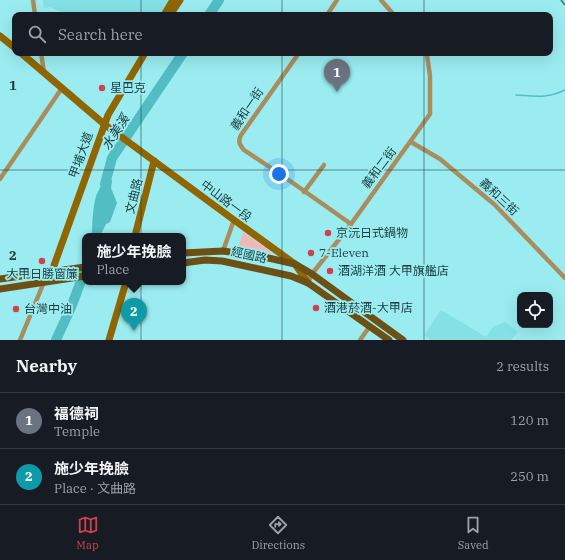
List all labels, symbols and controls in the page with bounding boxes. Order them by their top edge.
search box [12,12,553,56]
icon: search [26,23,48,45]
text: Search here [58,25,143,44]
pin: 1 [324,59,350,92]
text: 1 [9,77,17,94]
place label: 星巴克 [110,80,146,95]
marker: 星巴克 [97,83,107,93]
street label: 義和一街 [227,85,266,133]
water label: 水美溪 [98,110,134,153]
street label: 甲埔大道 [65,130,96,180]
street label: 義和二街 [358,144,399,191]
your location [269,164,289,184]
street label: 義和三街 [477,175,522,218]
street label: 文曲路 [122,177,145,215]
street label: 中山路一段 [198,177,255,225]
place label: 京沅日式鍋物 [336,225,408,240]
marker: 京沅日式鍋物 [323,228,333,238]
popup [82,233,186,285]
text: 施少年挽臉 [96,242,172,261]
street label: 經國路 [230,243,268,266]
place label: 7-Eleven [319,245,369,260]
text: 2 [9,247,17,264]
marker: 7-Eleven [306,248,316,258]
marker: 大甲日勝窗簾 [37,256,47,266]
text: Place [96,261,129,278]
place label: 酒湖洋酒 大甲旗艦店 [338,263,449,278]
place label: 大甲日勝窗簾 [6,266,78,281]
marker: 酒湖洋酒 大甲旗艦店 [325,266,335,276]
map controls [517,292,553,328]
button: locate [517,292,553,328]
pin: 2 [121,298,147,331]
place label: 酒港菸酒-大甲店 [324,300,413,315]
place label: 台灣中油 [24,301,72,316]
marker: 酒港菸酒-大甲店 [311,303,321,313]
marker: 台灣中油 [11,304,21,314]
text: Nearby [16,355,77,377]
text: 2 results [496,358,549,375]
text: 福德祠 [54,404,99,423]
text: 1 [25,412,33,429]
text: 120 m [510,412,549,429]
text: Temple [54,423,100,440]
text: 施少年挽臉 [54,459,129,478]
text: 2 [25,468,33,485]
text: 250 m [510,468,549,485]
text: Place · 文曲路 [54,480,136,497]
tab: Map [76,514,99,552]
tab: Directions [251,514,305,552]
tab: Saved [458,514,489,552]

